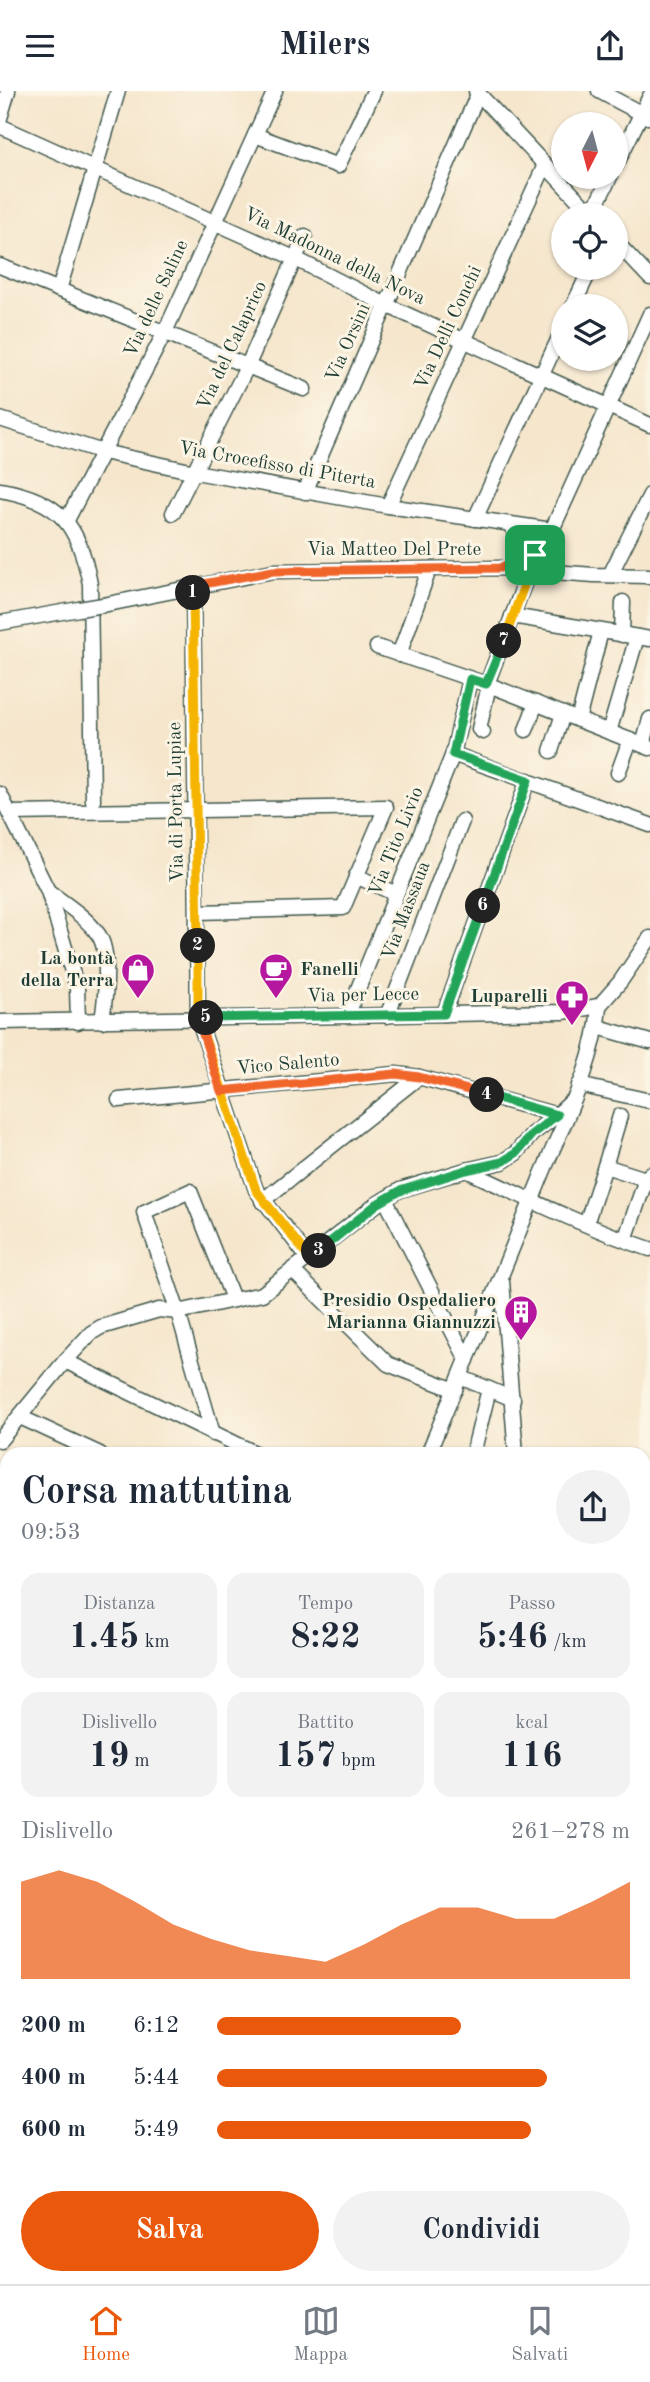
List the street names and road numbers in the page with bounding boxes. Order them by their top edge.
street label: Via Madonna della Nova [240,205,428,309]
street label: Via delle Saline [122,237,192,361]
street label: Via Delli Conchi [412,263,486,393]
street label: Via del Calaprico [195,279,271,413]
street label: Via Orsini [323,301,375,385]
street label: Via Crocefisso di Piterta [177,439,378,493]
street label: Via Matteo Del Prete [307,541,481,560]
street label: Via di Porta Lupiae [166,722,188,882]
street label: Via Tito Livio [366,785,428,899]
street label: Via Massaua [379,858,435,963]
street label: Via per Lecce [307,986,419,1006]
street label: Vico Salento [236,1051,340,1079]

